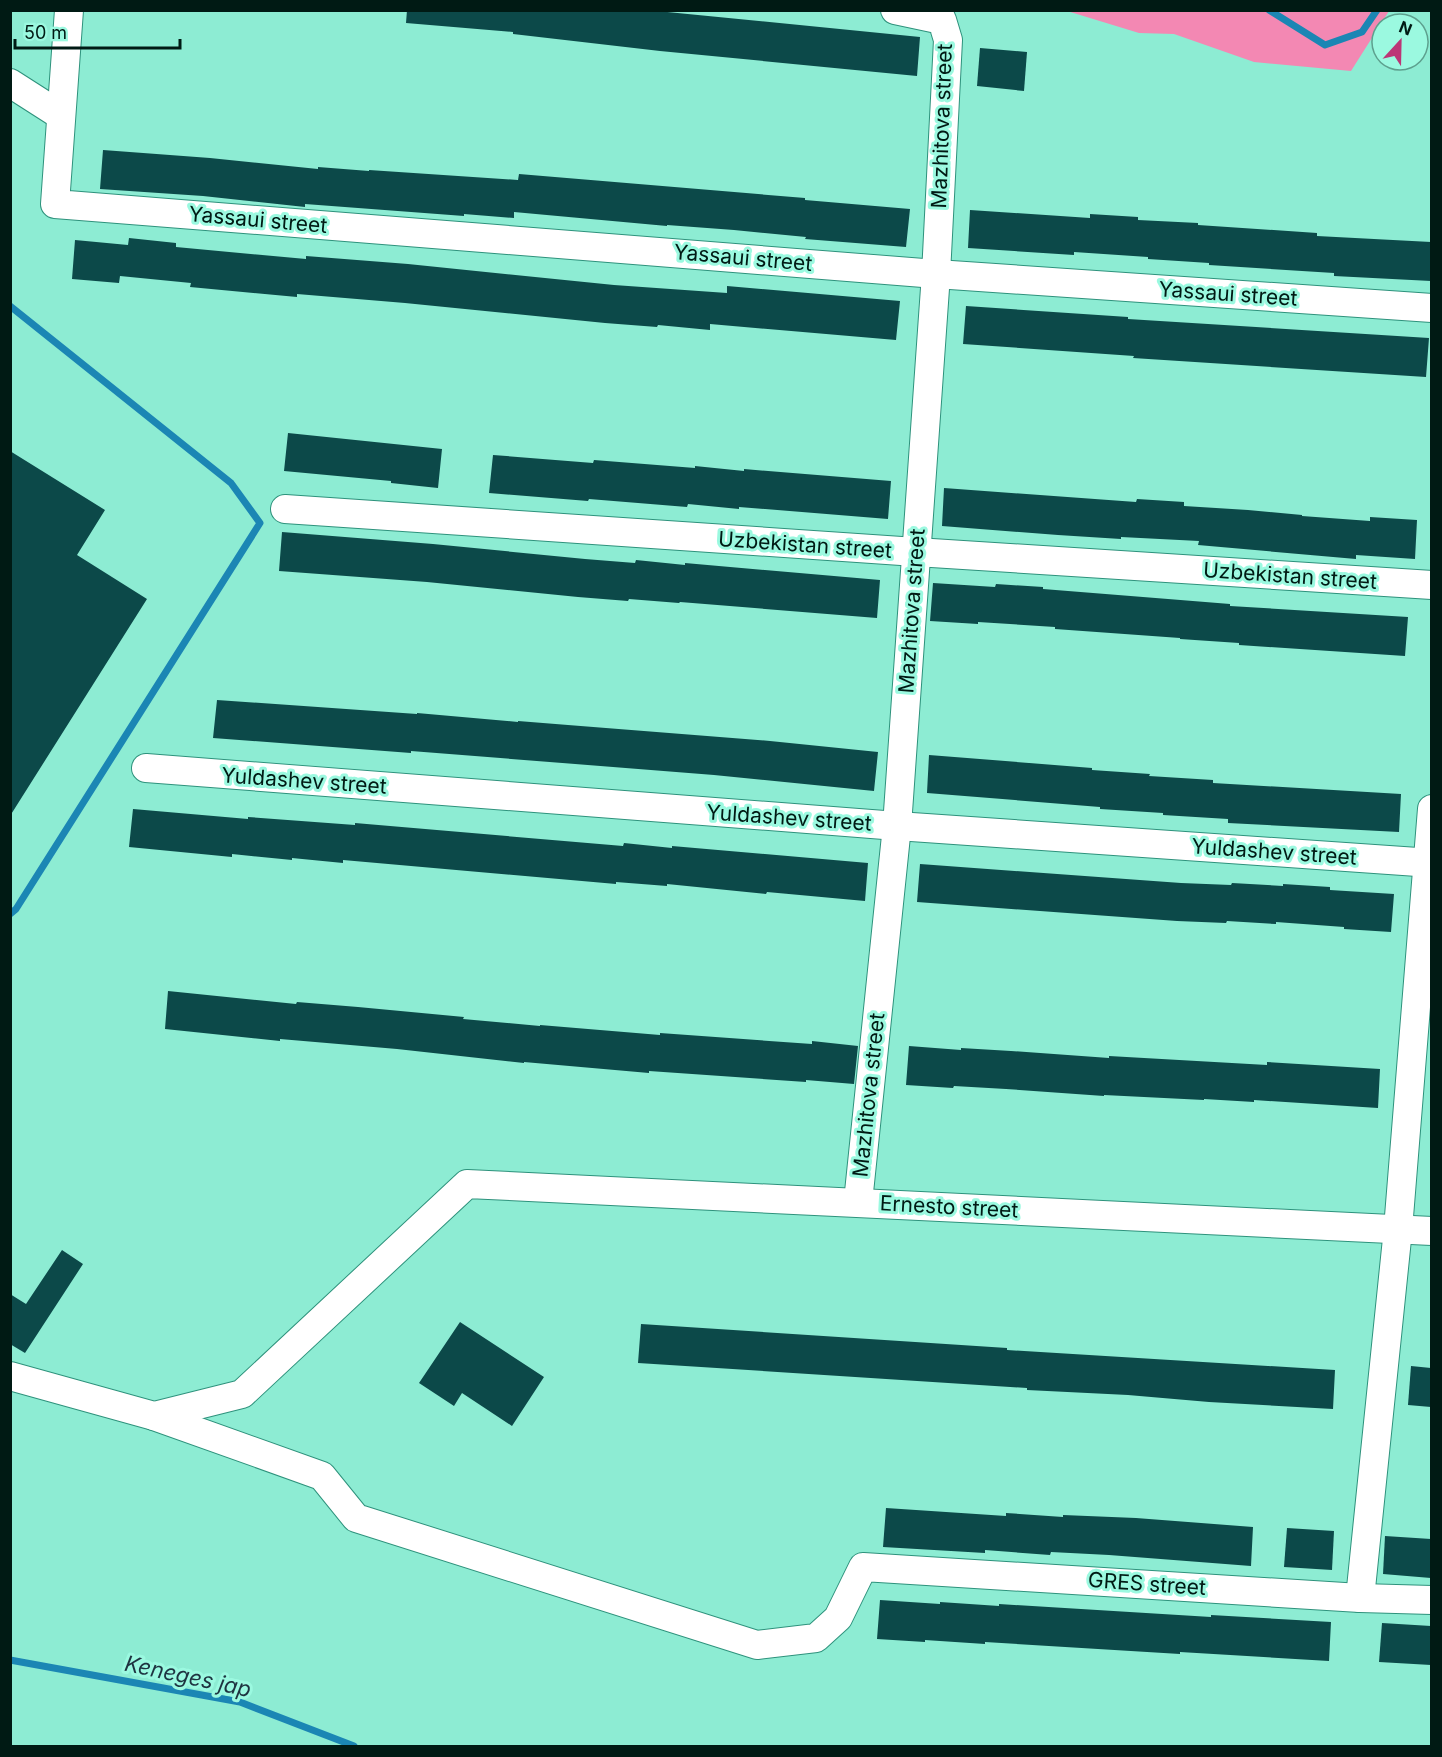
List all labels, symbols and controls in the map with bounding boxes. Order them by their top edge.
scale bar [15,12,180,50]
north arrow [1370,12,1430,72]
text: N [1396,17,1415,40]
text: 50 m [24,22,67,43]
street label: Mazhitova street [926,43,957,209]
street label: Yassaui street [188,201,328,238]
street label: Yassaui street [673,239,813,276]
street label: Yassaui street [1158,276,1298,311]
street label: Uzbekistan street [717,526,893,563]
street label: Mazhitova street [893,528,930,694]
street label: Uzbekistan street [1202,557,1378,594]
street label: Yuldashev street [221,762,388,799]
street label: Yuldashev street [706,799,873,836]
street label: Yuldashev street [1191,833,1358,870]
street label: Mazhitova street [847,1011,890,1178]
street label: Ernesto street [879,1190,1019,1223]
street label: GRES street [1087,1567,1207,1600]
water label: Keneges jap [122,1650,254,1702]

